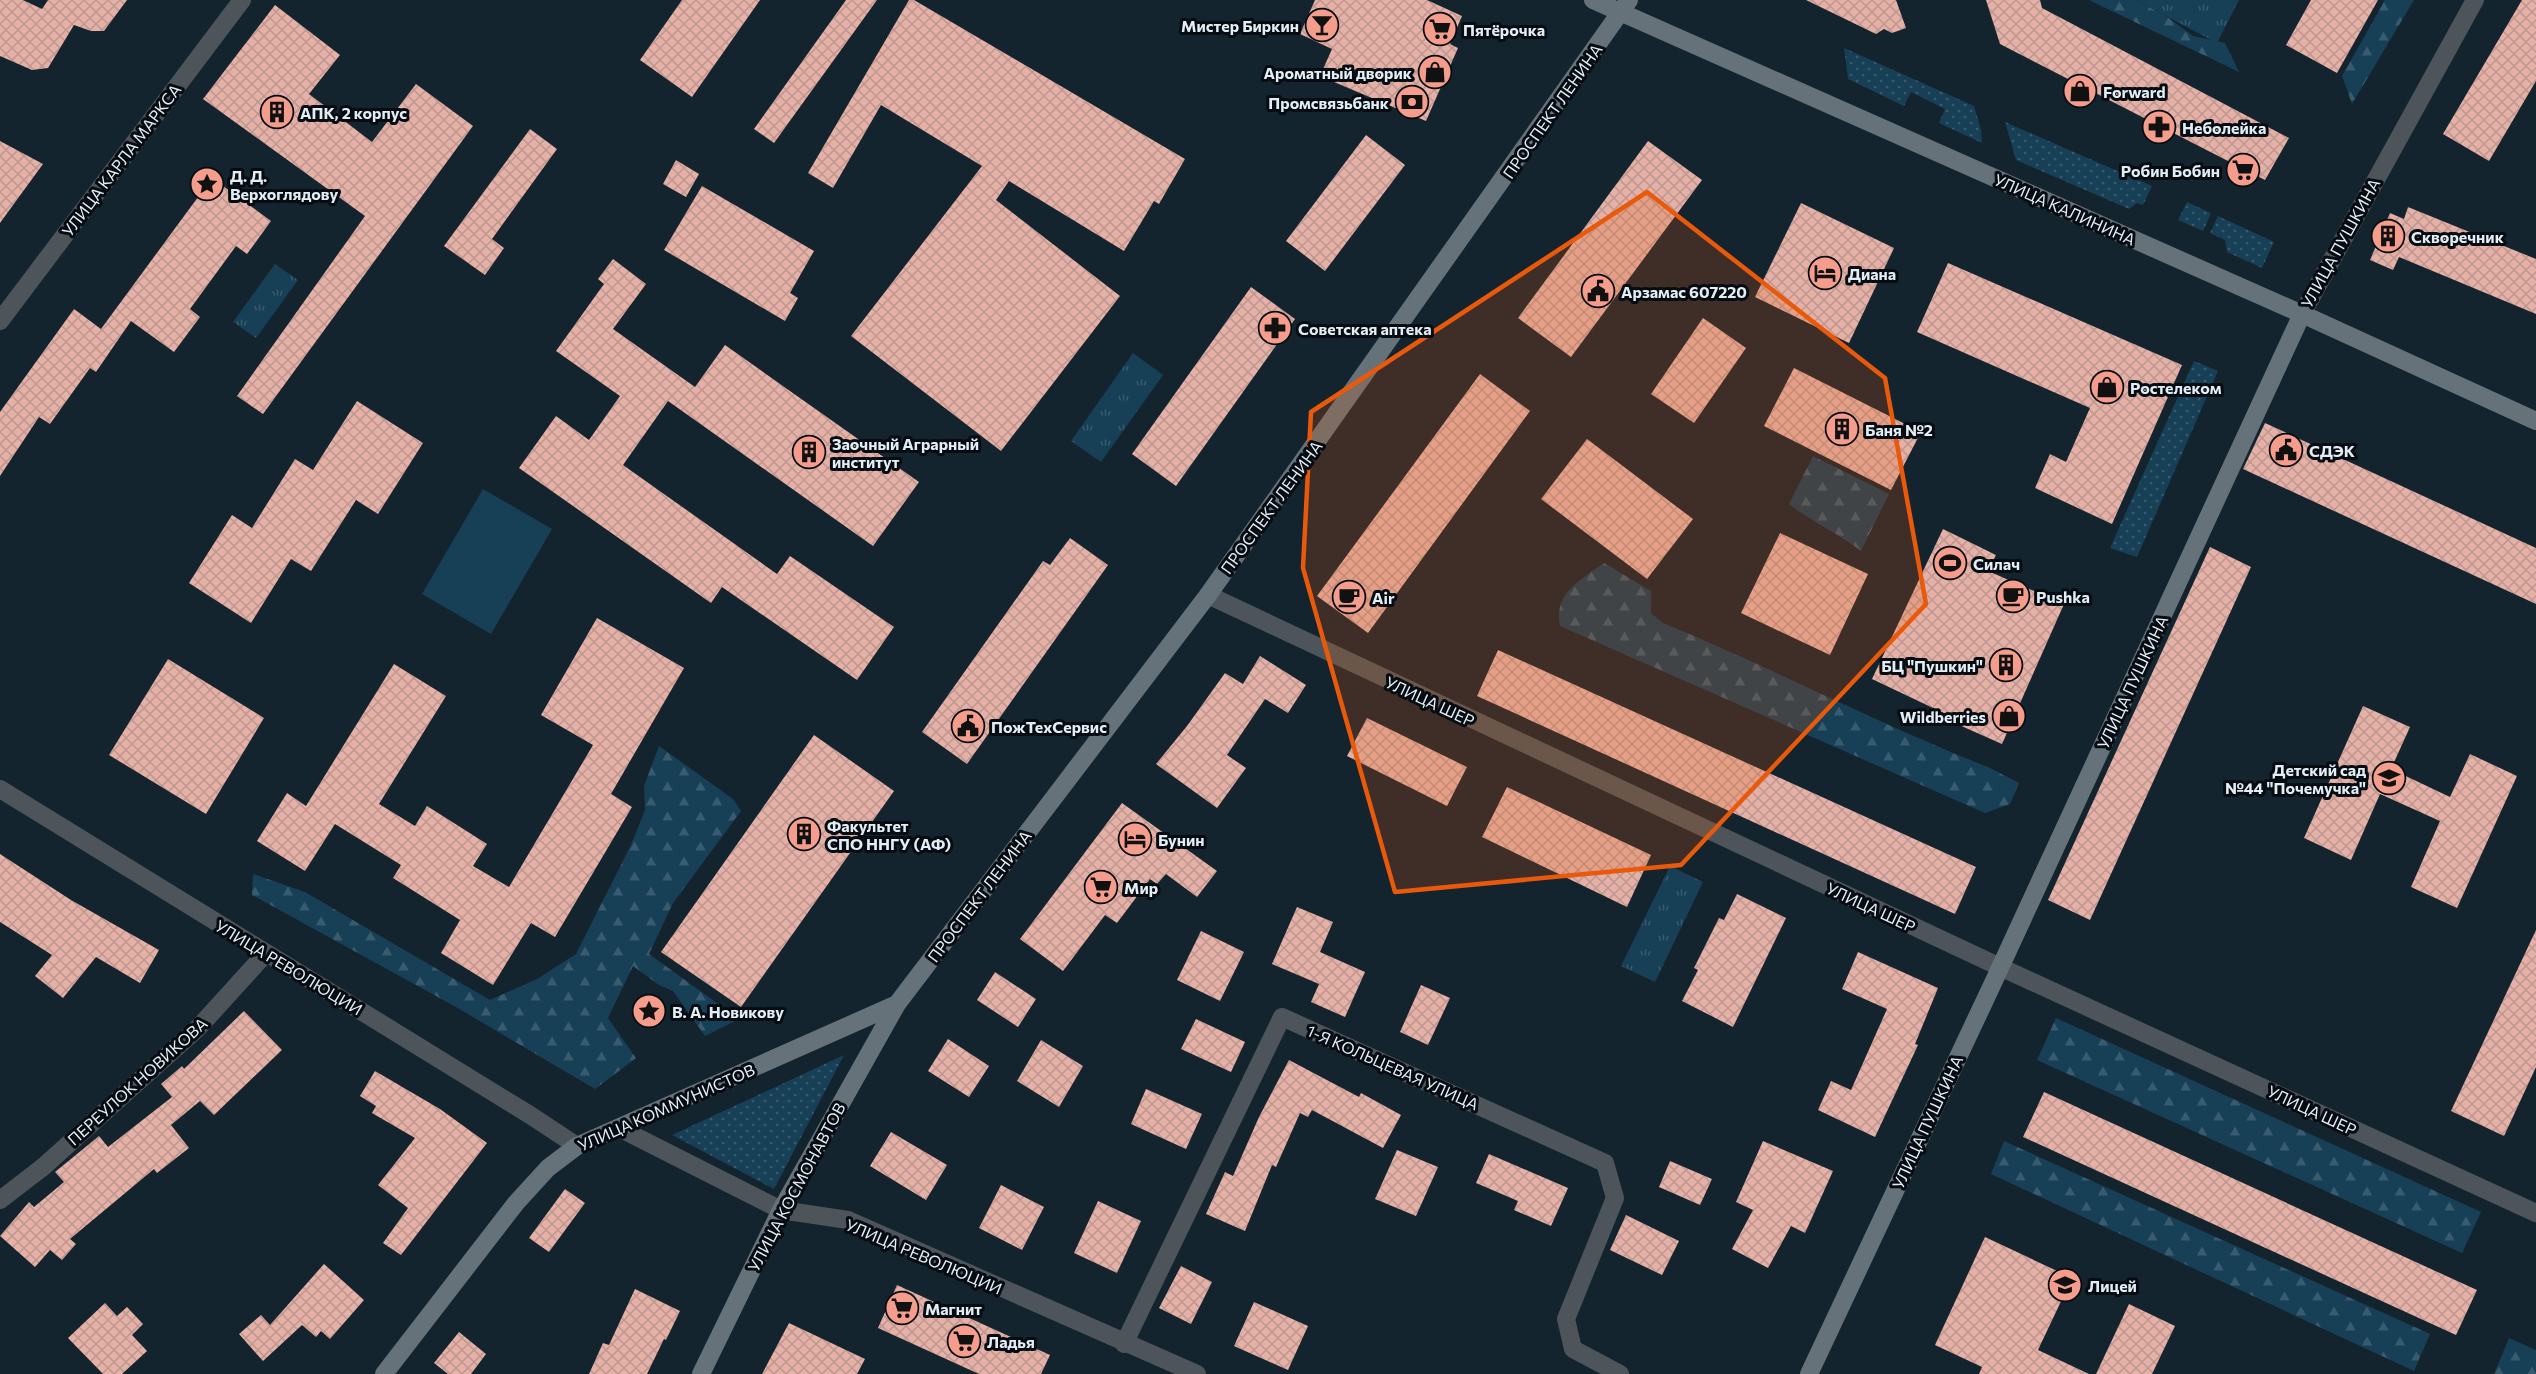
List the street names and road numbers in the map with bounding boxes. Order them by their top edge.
street label: ПРОСПЕКТ ЛЕНИНА [1498,40,1606,182]
street label: УЛИЦА КАРЛА МАРКСА [58,80,184,240]
street label: УЛИЦА КАЛИНИНА [1991,169,2139,249]
street label: УЛИЦА ПУШКИНА [2297,175,2383,311]
street label: ПРОСПЕКТ ЛЕНИНА [1216,437,1326,577]
street label: УЛИЦА ПУШКИНА [2093,612,2171,752]
street label: УЛИЦА ШЕР [1382,672,1478,730]
street label: ПРОСПЕКТ ЛЕНИНА [923,826,1035,966]
street label: УЛИЦА ШЕР [1823,878,1919,936]
street label: УЛИЦА РЕВОЛЮЦИИ [212,916,366,1018]
street label: ПЕРЕУЛОК НОВИКОВА [63,1013,211,1149]
street label: 1-Я КОЛЬЦЕВАЯ УЛИЦА [1304,1021,1482,1113]
street label: УЛИЦА ПУШКИНА [1888,1052,1966,1192]
street label: УЛИЦА КОММУНИСТОВ [575,1059,757,1155]
street label: УЛИЦА ШЕР [2264,1081,2360,1139]
street label: УЛИЦА КОСМОНАВТОВ [743,1099,849,1275]
street label: УЛИЦА РЕВОЛЮЦИИ [843,1214,1005,1298]

